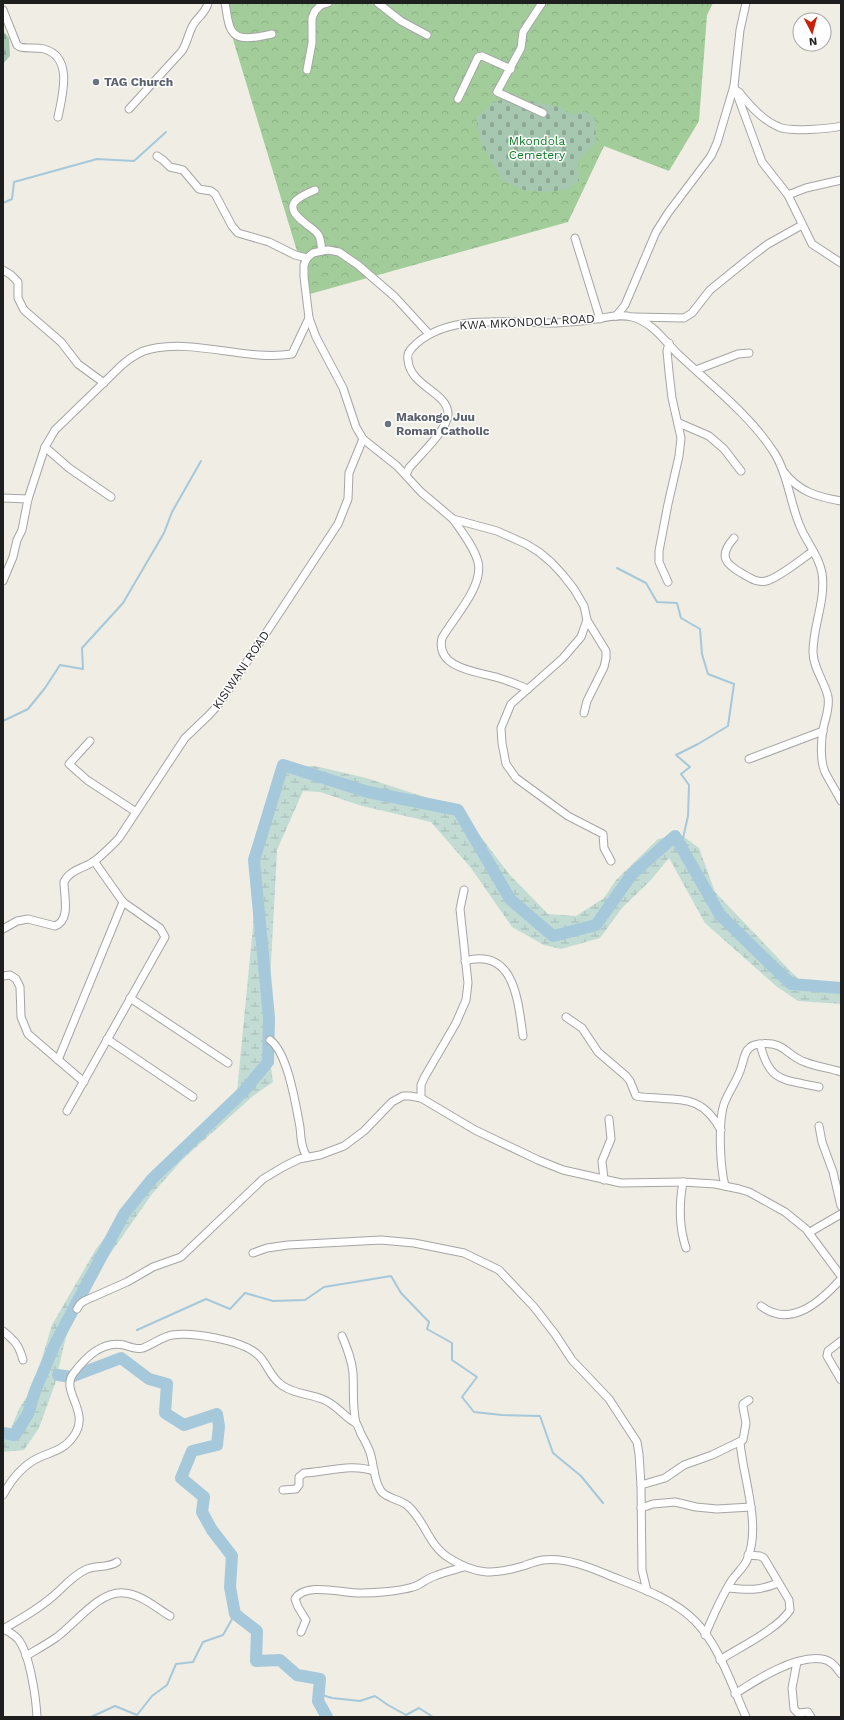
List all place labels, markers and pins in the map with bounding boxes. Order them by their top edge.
place label: TAG Church [104,75,173,89]
marker: TAG Church [91,77,101,87]
place label: Makongo Juu Roman Catholic [396,410,490,438]
marker: Makongo Juu Roman Catholic [383,419,393,429]

